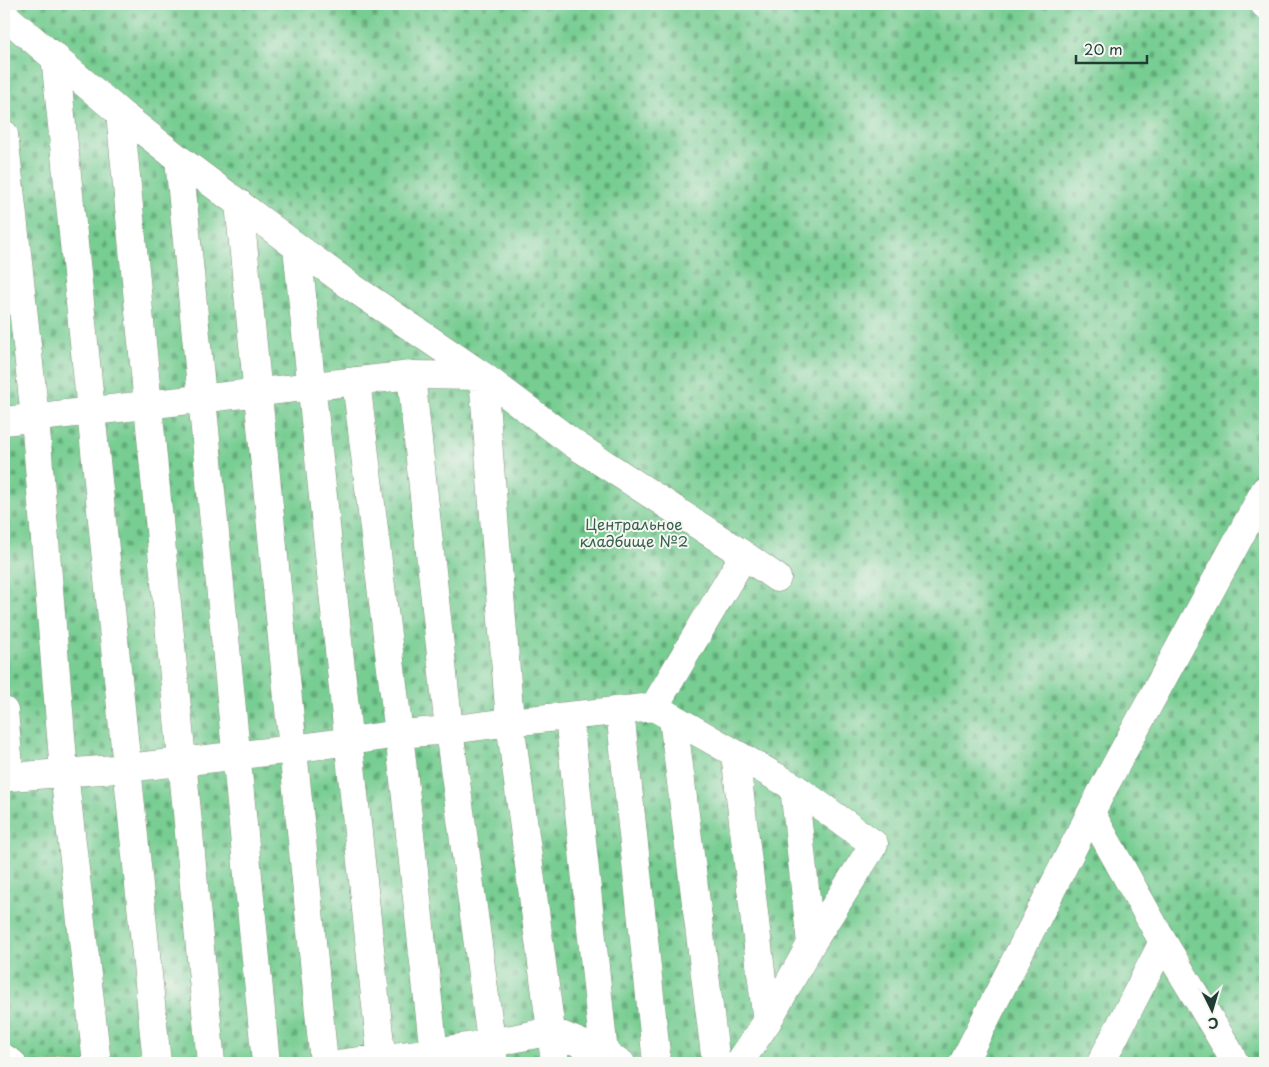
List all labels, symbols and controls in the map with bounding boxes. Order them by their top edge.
scale bar [1076,32,1148,64]
text: 20 m [1084,37,1123,60]
park label: Центральное кладбище №2 [580,512,688,552]
north arrow [1186,984,1236,1034]
text: С [1207,1013,1219,1034]

